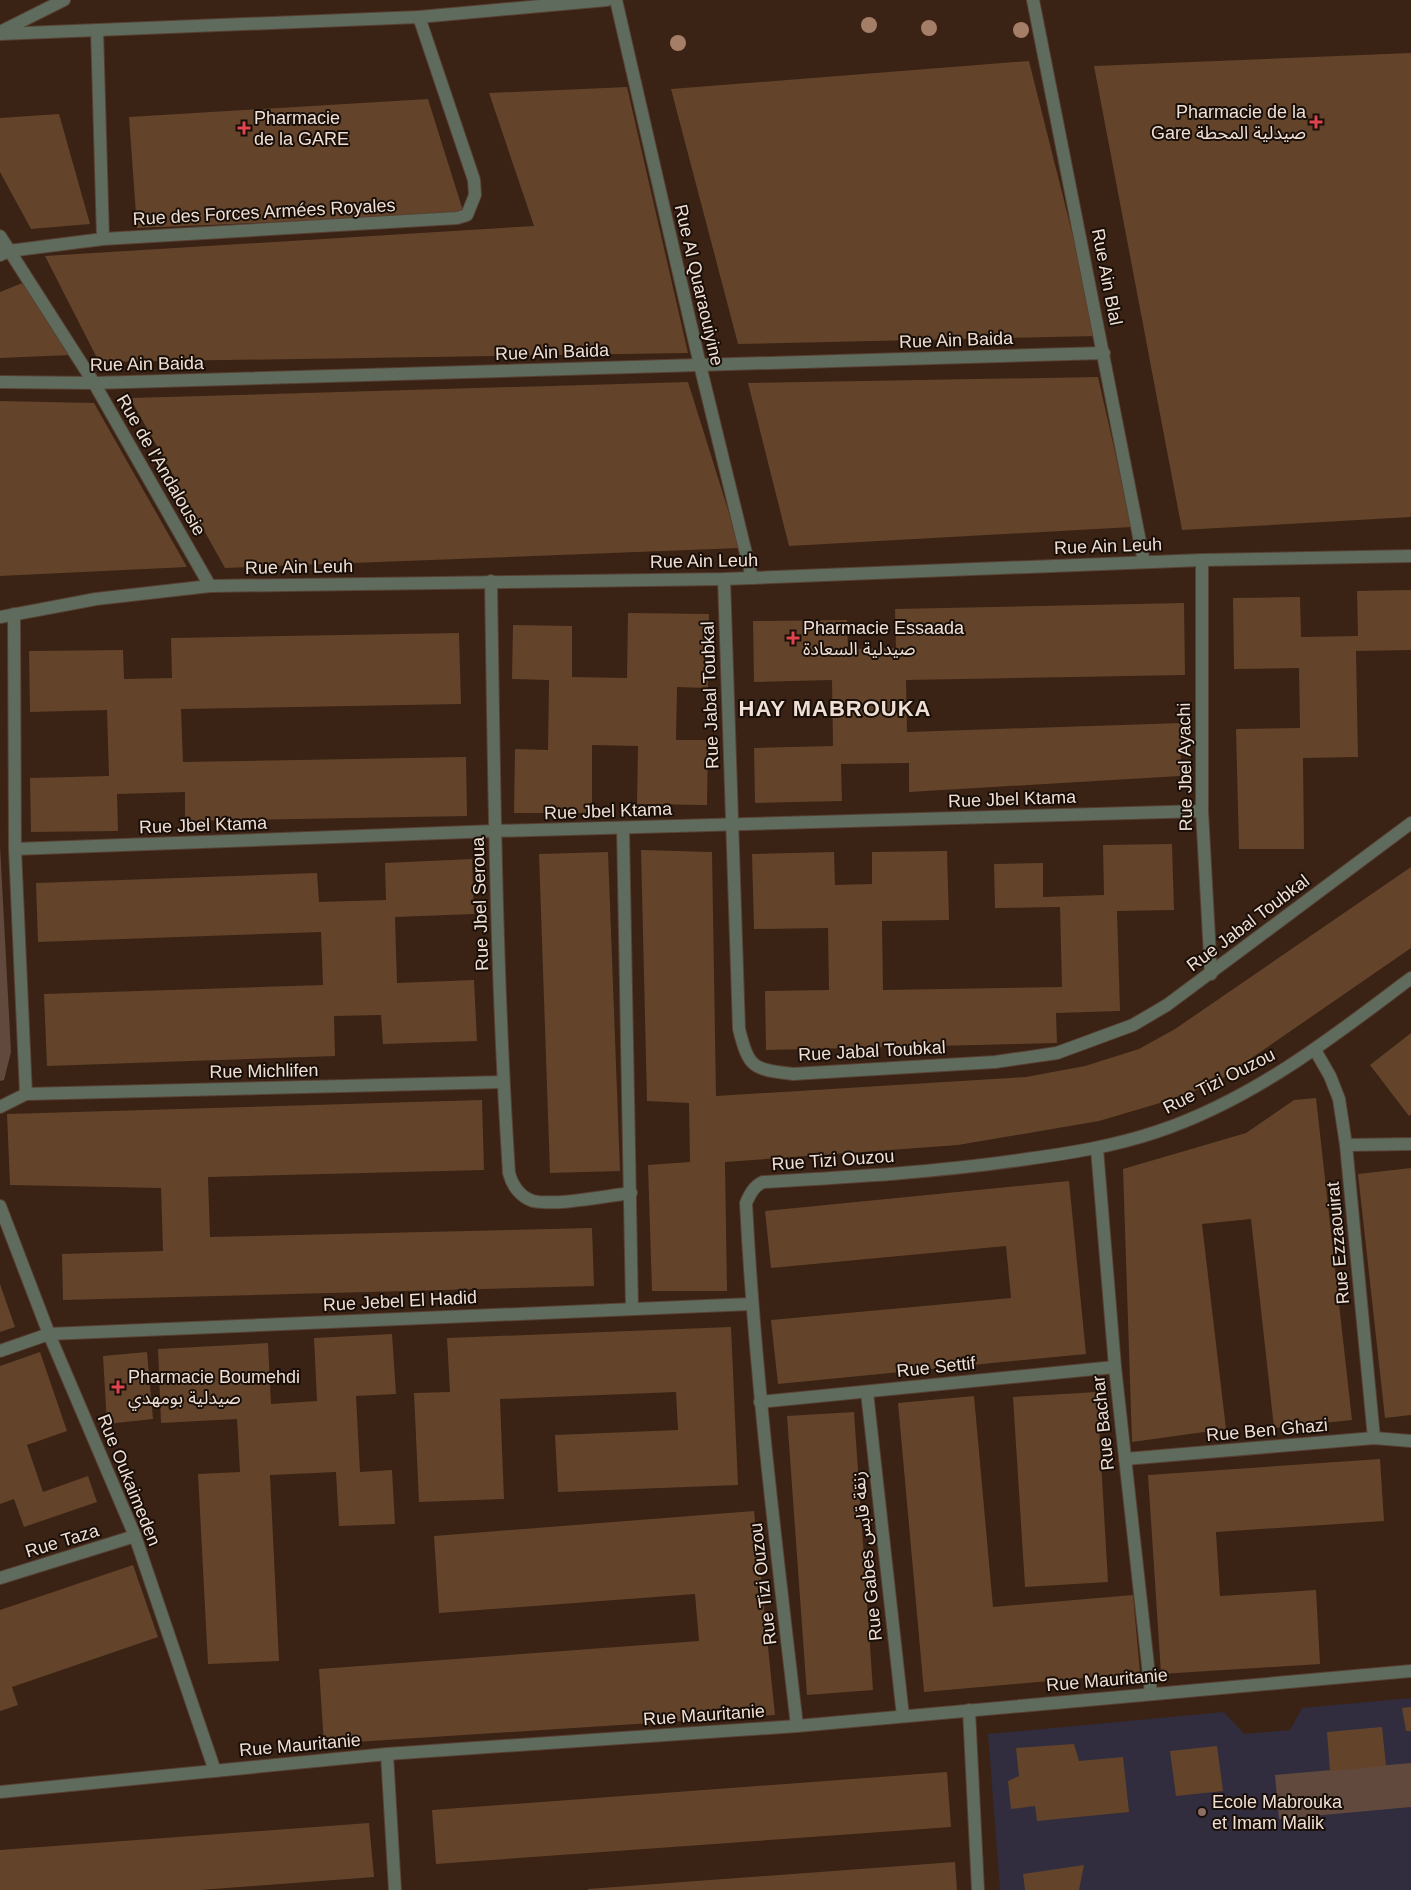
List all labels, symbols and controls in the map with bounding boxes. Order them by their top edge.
place label: Pharmacie de la Gare صيدلية المحطة [1151,102,1307,143]
place label: Pharmacie de la GARE [254,108,349,149]
marker: Pharmacie de la Gare صيدلية المحطة [1310,116,1322,128]
marker: Pharmacie de la GARE [238,122,250,134]
street label: Rue des Forces Armées Royales [132,195,396,229]
street label: Rue Al Quaraouiyine [671,202,727,368]
street label: Rue Ain Blal [1088,227,1126,327]
street label: Rue Ain Baida [899,328,1014,352]
street label: Rue Ain Baida [495,340,610,364]
street label: Rue Ain Baida [90,353,205,375]
street label: Rue de l'Andalousie [112,391,210,539]
street label: Rue Ain Leuh [1054,534,1162,558]
street label: Rue Ain Leuh [650,550,758,572]
street label: Rue Ain Leuh [245,556,353,578]
place label: Pharmacie Essaada صيدلية السعادة [803,618,965,659]
street label: Rue Jabal Toubkal [697,621,723,769]
marker: Pharmacie Essaada صيدلية السعادة [787,632,799,644]
district label: HAY MABROUKA [739,696,931,721]
street label: Rue Jbel Ayachi [1174,702,1196,832]
street label: Rue Jbel Ktama [948,787,1077,811]
street label: Rue Jbel Ktama [544,799,673,823]
street label: Rue Jbel Ktama [139,813,268,837]
street label: Rue Jbel Seroua [468,836,492,971]
street label: Rue Jabal Toubkal [1183,871,1313,975]
street label: Rue Jabal Toubkal [798,1037,946,1065]
street label: Rue Tizi Ouzou [1160,1044,1278,1118]
street label: Rue Michlifen [209,1060,319,1082]
street label: Rue Tizi Ouzou [771,1146,895,1174]
street label: Rue Ezzaouirat [1323,1181,1353,1305]
street label: Rue Jebel El Hadid [323,1287,477,1315]
street label: Rue Settif [896,1353,977,1381]
place label: Pharmacie Boumehdi صيدلية بومهدي [128,1367,300,1411]
street label: Rue Bachar [1088,1375,1118,1471]
marker: Pharmacie Boumehdi صيدلية بومهدي [112,1381,124,1393]
street label: Rue Oukaimeden [93,1411,165,1549]
street label: Rue Ben Ghazi [1205,1415,1329,1445]
street label: Rue Gabes زنقة قابس [848,1470,887,1642]
street label: Rue Taza [23,1520,102,1562]
street label: Rue Tizi Ouzou [746,1522,780,1646]
street label: Rue Mauritanie [1045,1665,1169,1695]
street label: Rue Mauritanie [642,1701,766,1729]
street label: Rue Mauritanie [238,1730,362,1760]
place label: Ecole Mabrouka et Imam Malik [1212,1792,1343,1833]
marker: Ecole Mabrouka et Imam Malik [1196,1806,1208,1818]

